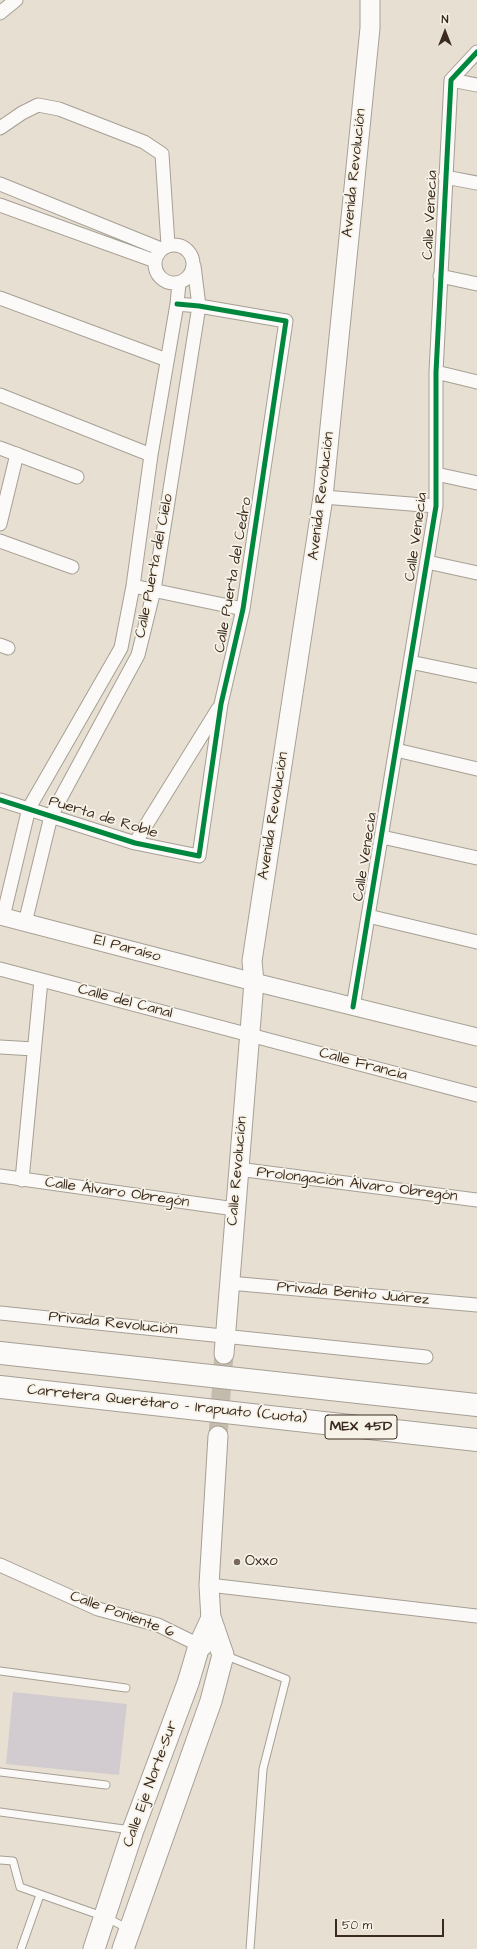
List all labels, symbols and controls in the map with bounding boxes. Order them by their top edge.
north arrow [425,12,465,52]
text: N [442,12,448,27]
street label: Avenida Revolución [339,108,371,238]
street label: Calle Venecia [420,170,442,260]
street label: Avenida Revolución [305,431,339,561]
street label: Calle Venecia [402,491,432,583]
street label: Calle Puerta del Cielo [132,492,178,640]
street label: Calle Puerta del Cedro [211,496,257,654]
street label: Avenida Revolución [255,751,293,881]
street label: Puerta de Roble [46,793,160,843]
street label: Calle Venecia [350,811,382,903]
street label: El Paraíso [92,931,162,967]
street label: Calle del Canal [76,981,174,1023]
street label: Calle Francia [317,1045,409,1085]
street label: Calle Revolución [224,1116,252,1226]
street label: Prolongación Álvaro Obregón [256,1164,458,1206]
street label: Calle Álvaro Obregón [44,1174,190,1212]
street label: Privada Benito Juárez [276,1278,430,1310]
street label: Privada Revolución [48,1308,178,1340]
street label: Carretera Querétaro - Irapuato (Cuota) [26,1381,308,1429]
road number: MEX 45D [325,1415,397,1439]
place label: Oxxo [245,1553,278,1571]
marker: Oxxo [232,1557,242,1567]
street label: Calle Poniente 6 [67,1588,177,1642]
street label: Calle Eje Norte-Sur [120,1718,182,1850]
scale bar [337,1911,446,1937]
text: 50 m [342,1917,372,1934]

